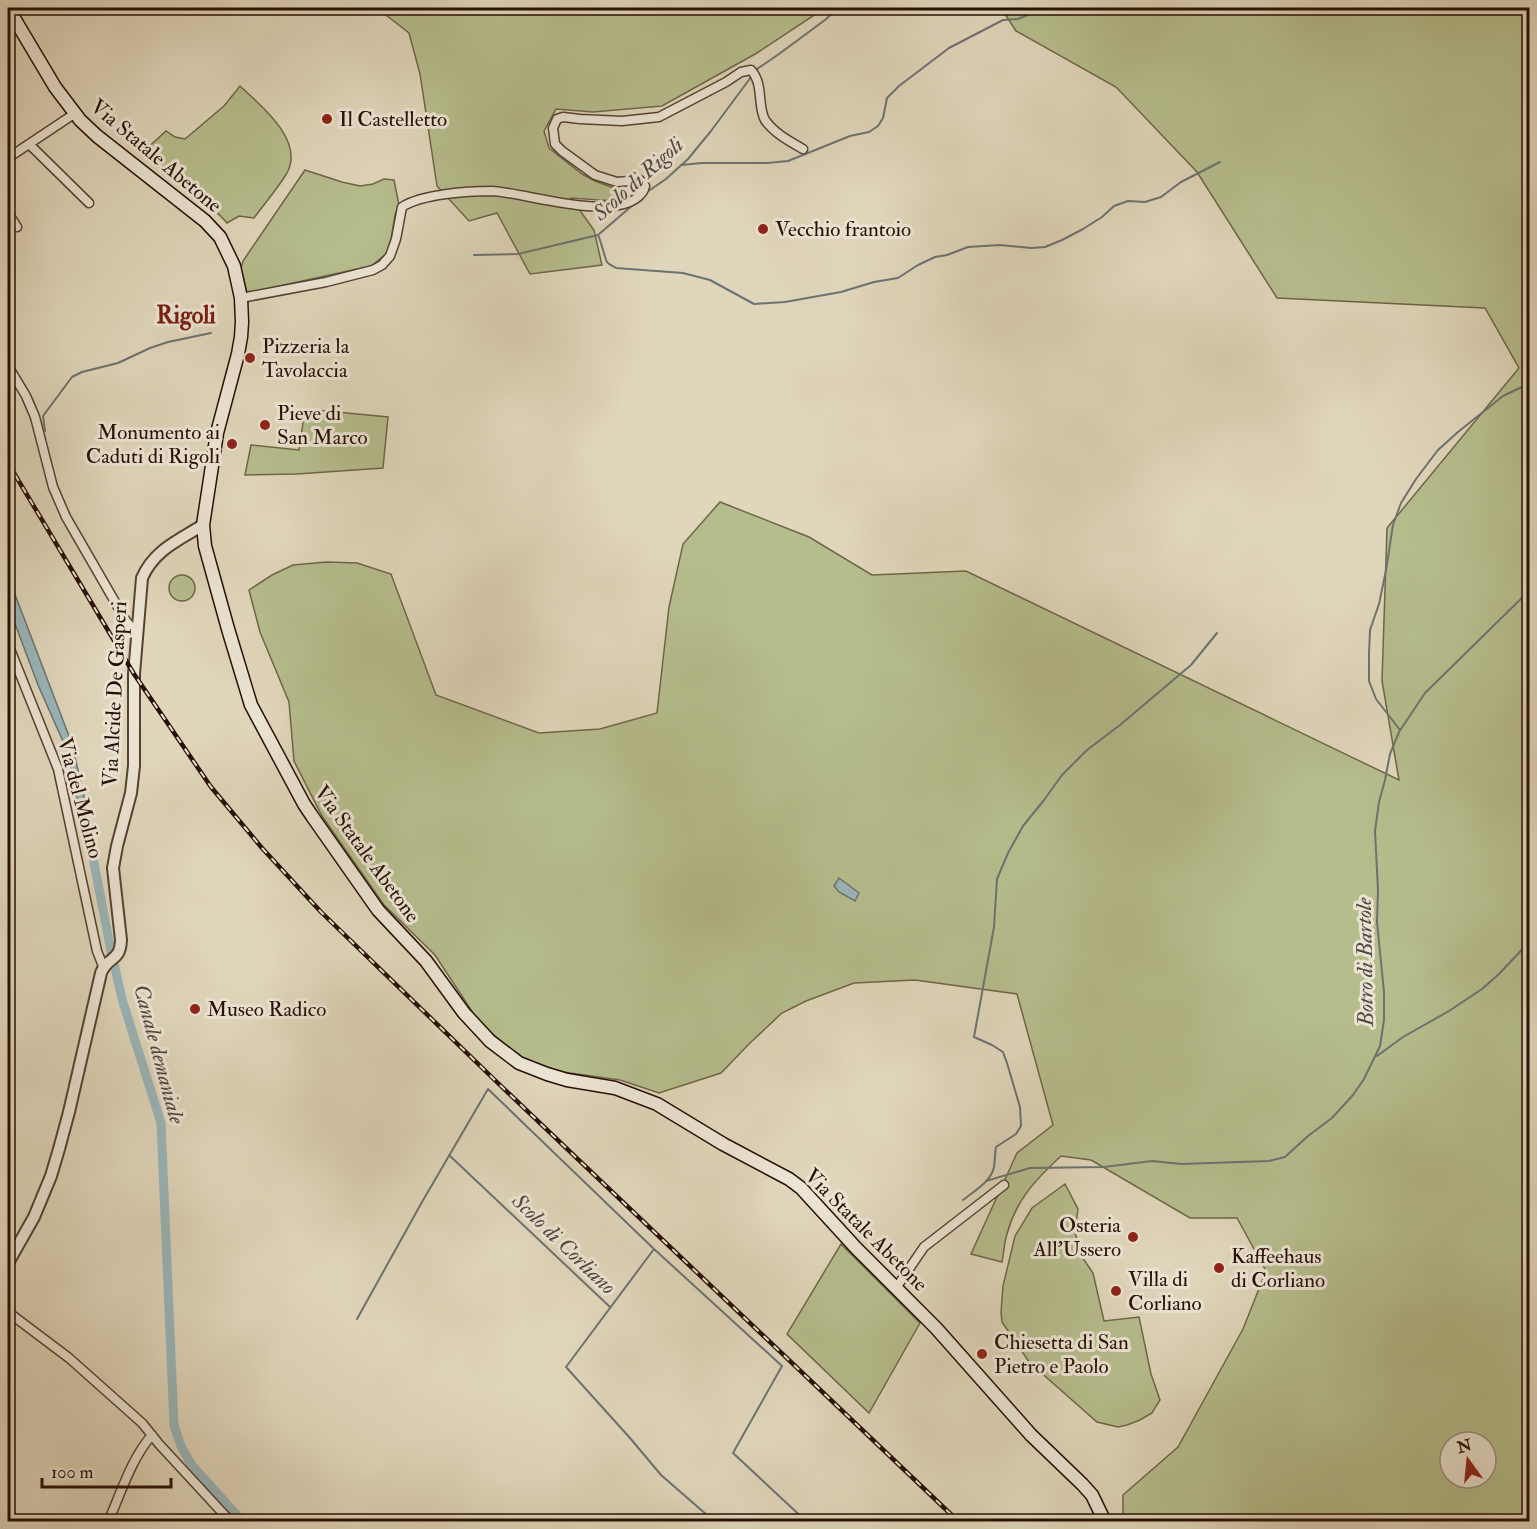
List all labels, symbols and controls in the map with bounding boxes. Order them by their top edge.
street label: Via Statale Abetone [85,93,227,219]
place label: Il Castelletto [339,106,447,133]
marker: Il Castelletto [320,112,334,126]
water label: Scolo di Rigoli [586,131,689,228]
place label: Vecchio frantoio [775,216,911,243]
marker: Vecchio frantoio [756,222,770,236]
district label: Rigoli [156,300,216,331]
place label: Pizzeria la Tavolaccia [262,333,350,384]
marker: Pizzeria la Tavolaccia [243,351,257,365]
place label: Pieve di San Marco [277,400,368,451]
marker: Pieve di San Marco [258,418,272,432]
place label: Monumento ai Caduti di Rigoli [86,419,220,470]
marker: Monumento ai Caduti di Rigoli [225,437,239,451]
street label: Via Alcide De Gasperi [97,600,133,788]
street label: Via del Molino [51,735,109,861]
street label: Via Statale Abetone [308,780,426,928]
water label: Botro di Bartole [1350,897,1380,1028]
water label: Canale demaniale [127,981,191,1127]
place label: Museo Radico [207,996,326,1023]
marker: Museo Radico [188,1002,202,1016]
street label: Via Statale Abetone [799,1163,933,1297]
water label: Scolo di Corliano [505,1187,622,1301]
place label: Osteria All’Ussero [1032,1212,1121,1263]
marker: Osteria All’Ussero [1126,1230,1140,1244]
place label: Kaffeehaus di Corliano [1231,1243,1325,1294]
marker: Kaffeehaus di Corliano [1212,1261,1226,1275]
place label: Villa di Corliano [1128,1266,1202,1317]
marker: Villa di Corliano [1109,1284,1123,1298]
place label: Chiesetta di San Pietro e Paolo [994,1329,1129,1380]
marker: Chiesetta di San Pietro e Paolo [975,1347,989,1361]
north arrow [1438,1430,1498,1490]
text: N [1454,1435,1475,1458]
scale bar [42,1451,171,1489]
text: 100 m [51,1461,94,1484]

